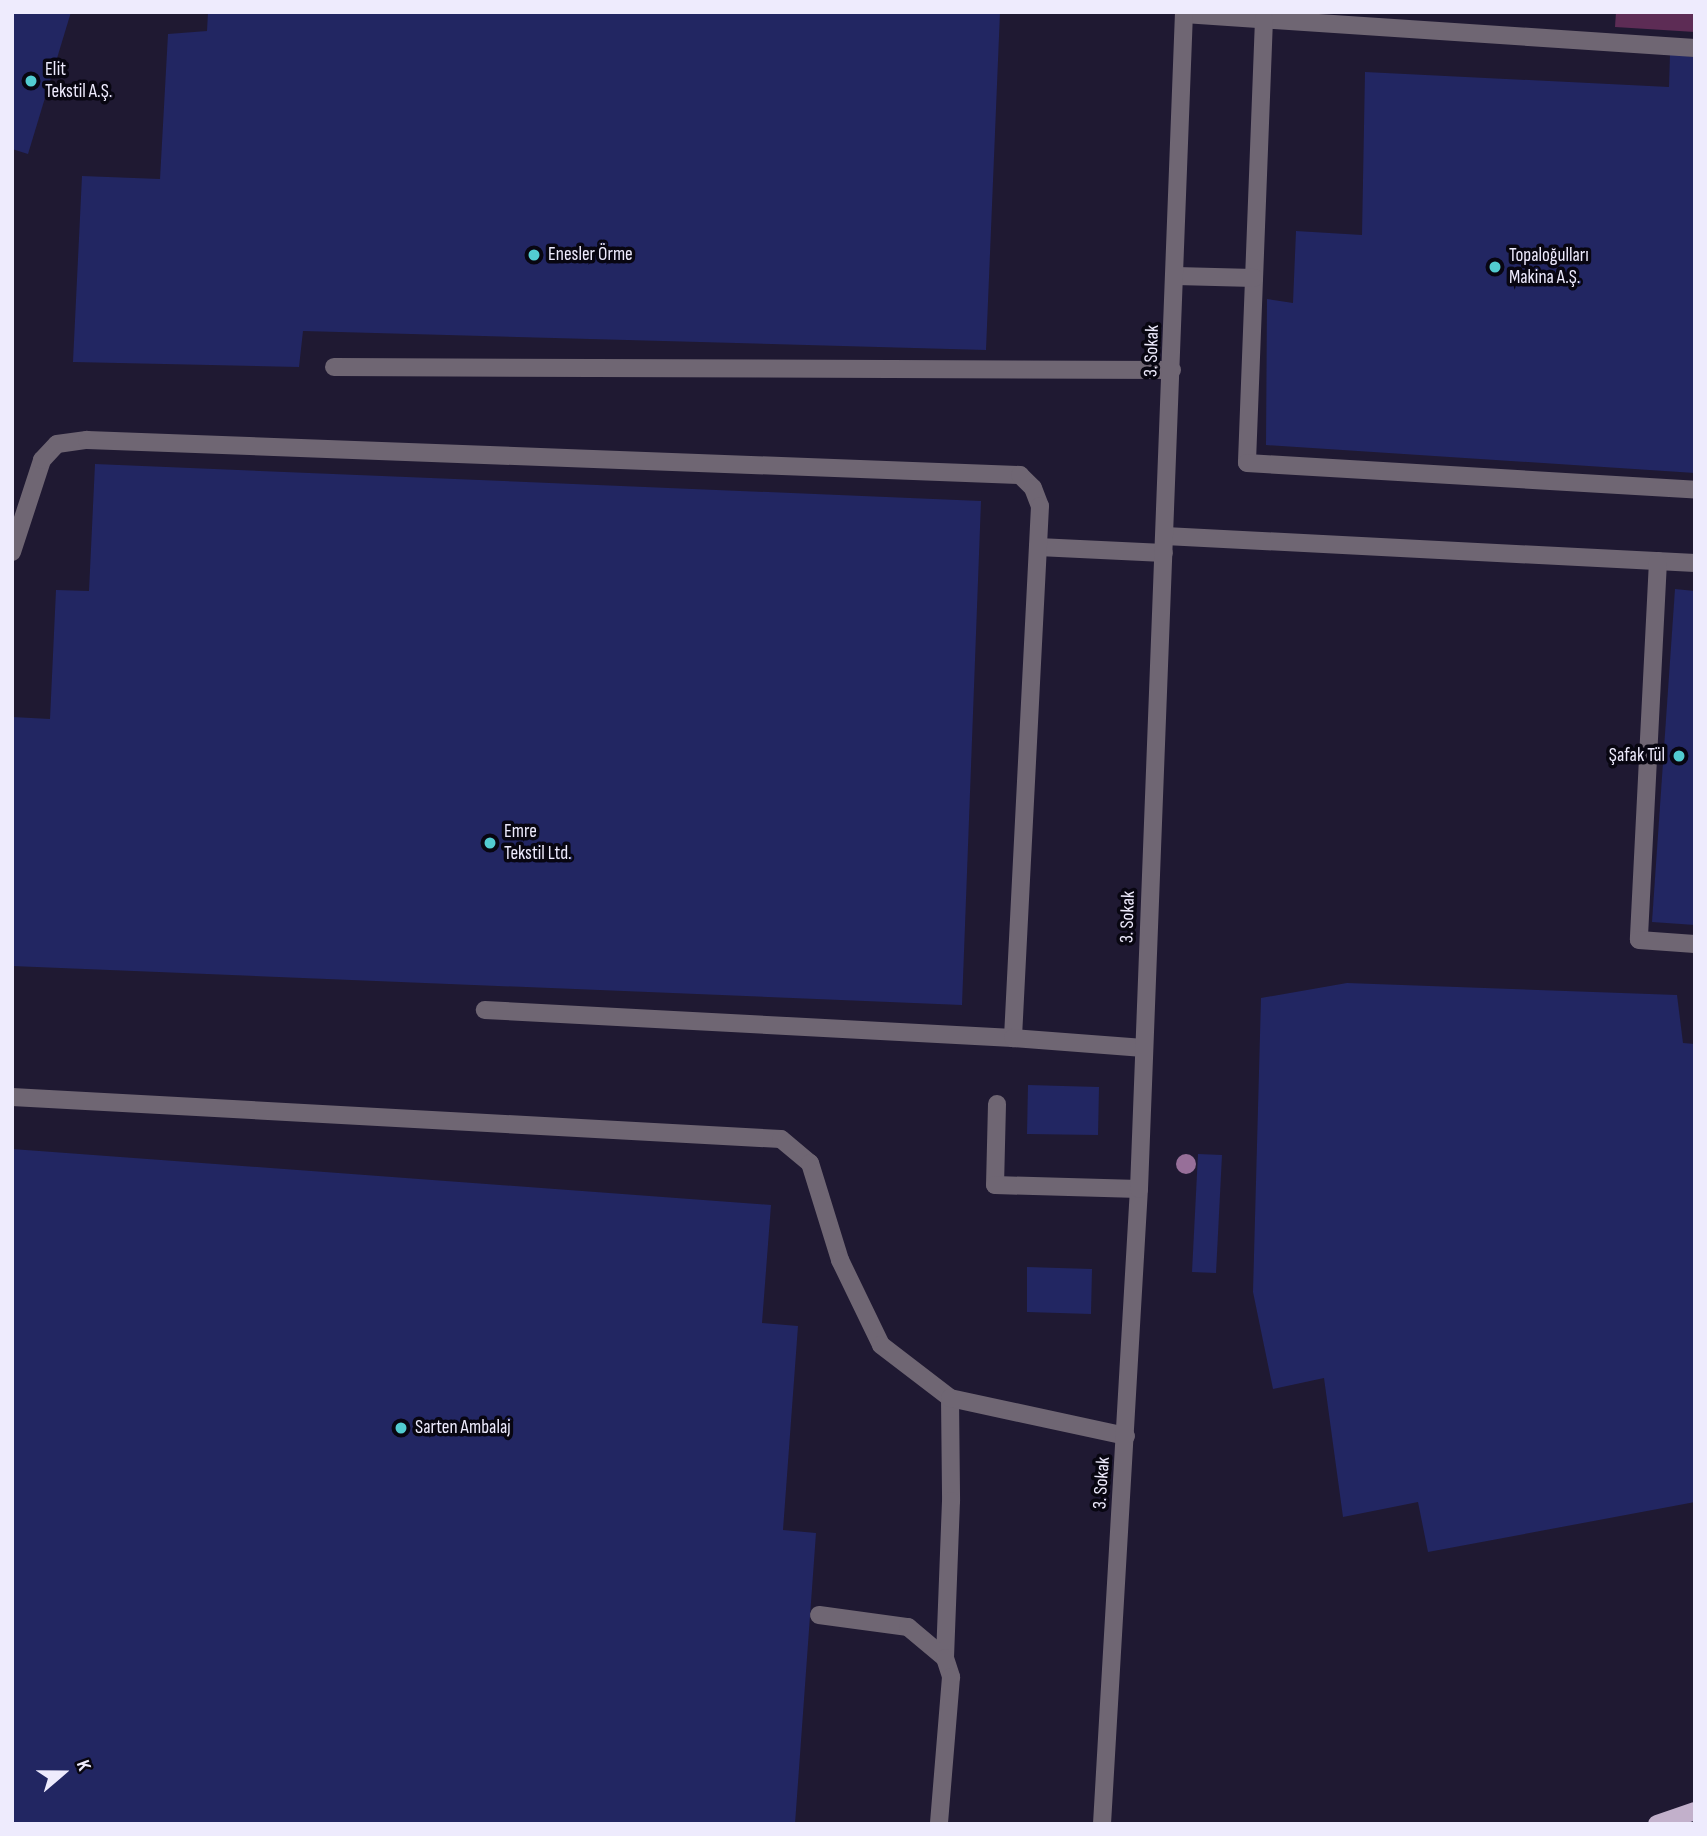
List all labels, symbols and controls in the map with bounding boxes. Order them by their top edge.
place label: Elit Tekstil A.Ş. [45,59,112,103]
marker: Elit Tekstil A.Ş. [23,73,39,89]
place label: Enesler Örme [548,244,633,266]
place label: Topaloğulları Makina A.Ş. [1509,245,1589,289]
marker: Enesler Örme [526,247,542,263]
marker: Topaloğulları Makina A.Ş. [1487,259,1503,275]
street label: 3. Sokak [1140,324,1164,378]
place label: Şafak Tül [1609,745,1665,767]
marker: Şafak Tül [1671,748,1687,764]
place label: Emre Tekstil Ltd. [504,821,572,865]
marker: Emre Tekstil Ltd. [482,835,498,851]
street label: 3. Sokak [1116,890,1140,944]
place label: Sarten Ambalaj [415,1417,511,1439]
marker: Sarten Ambalaj [393,1420,409,1436]
street label: 3. Sokak [1089,1456,1115,1510]
north arrow [28,1738,98,1808]
text: K [71,1757,96,1774]

